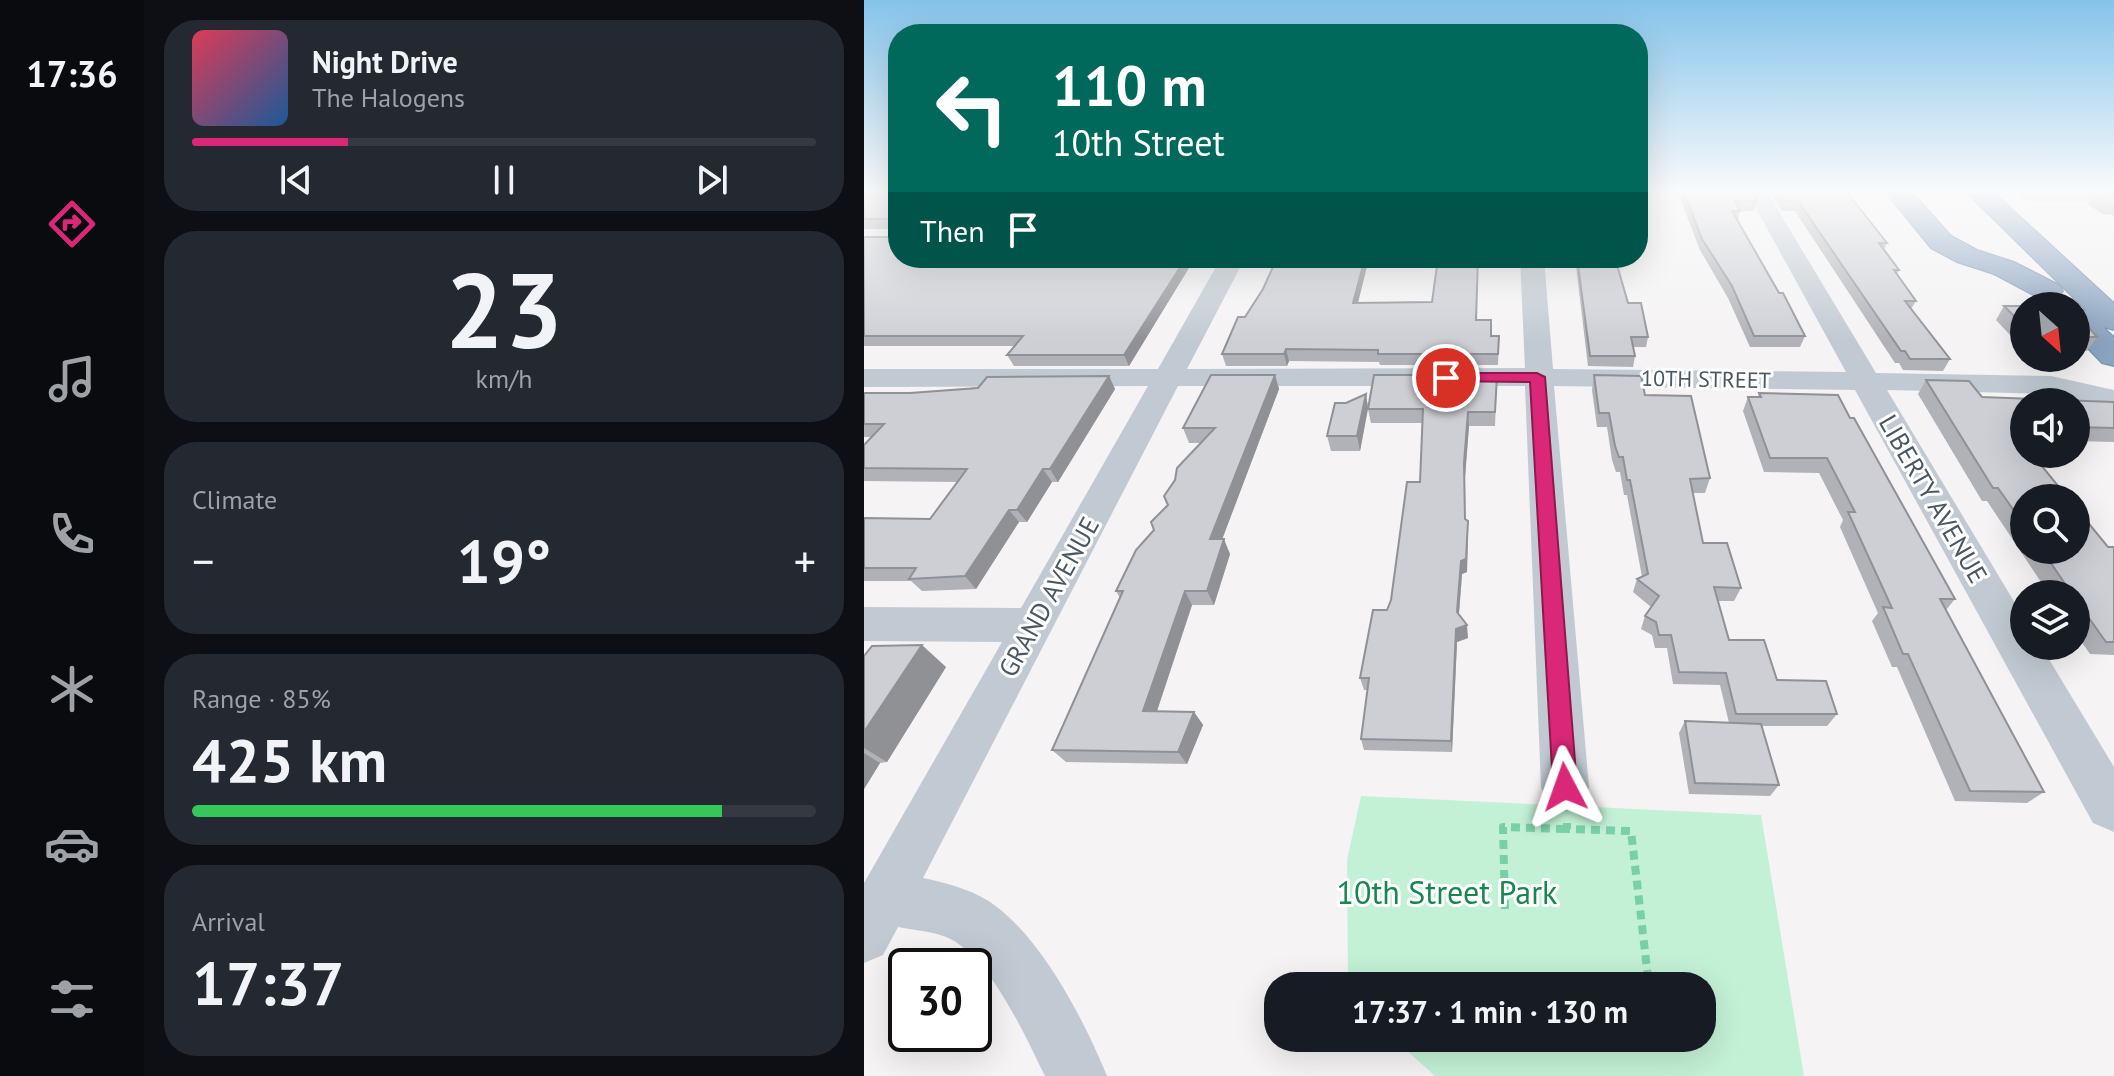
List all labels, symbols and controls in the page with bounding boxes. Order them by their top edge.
text: Night Drive [312,42,458,81]
text: 110 m [1052,49,1207,121]
text: 17:36 [26,50,118,97]
icon: left [920,56,1024,160]
text: The Halogens [312,81,465,114]
text: 10th Street [1052,119,1225,166]
icon: previous [274,158,318,202]
icon: pause [482,158,526,202]
icon: next [690,158,734,202]
icon: directions [44,196,100,252]
icon: arrive [1001,208,1045,252]
text: Then [920,211,985,250]
text: 23 [445,242,563,377]
north arrow [2010,292,2090,372]
map controls [2010,292,2090,660]
pin [1412,344,1480,412]
icon: music [44,351,100,407]
icon: arrive [1424,356,1468,400]
text: km/h [476,362,533,395]
street label: 10TH STREET [1641,364,1771,394]
button: sound [2010,388,2090,468]
street label: LIBERTY AVENUE [1872,409,1995,589]
text: Climate [192,483,277,516]
button: search [2010,484,2090,564]
icon: phone [44,506,100,562]
street label: GRAND AVENUE [991,511,1106,682]
text: 19° [457,522,551,600]
text: − [192,532,214,589]
text: + [794,532,816,589]
button: layers [2010,580,2090,660]
icon: climate [44,661,100,717]
text: Range · 85% [192,682,331,715]
text: 425 km [192,721,387,799]
position arrow [1523,745,1607,829]
icon: car [44,816,100,872]
park label: 10th Street Park [1337,871,1558,913]
text: Arrival [192,905,265,938]
text: 17:37 [192,944,344,1022]
speed limit sign: 30 [888,948,992,1052]
icon: filters [44,971,100,1027]
text: 17:37 · 1 min · 130 m [1352,992,1628,1031]

